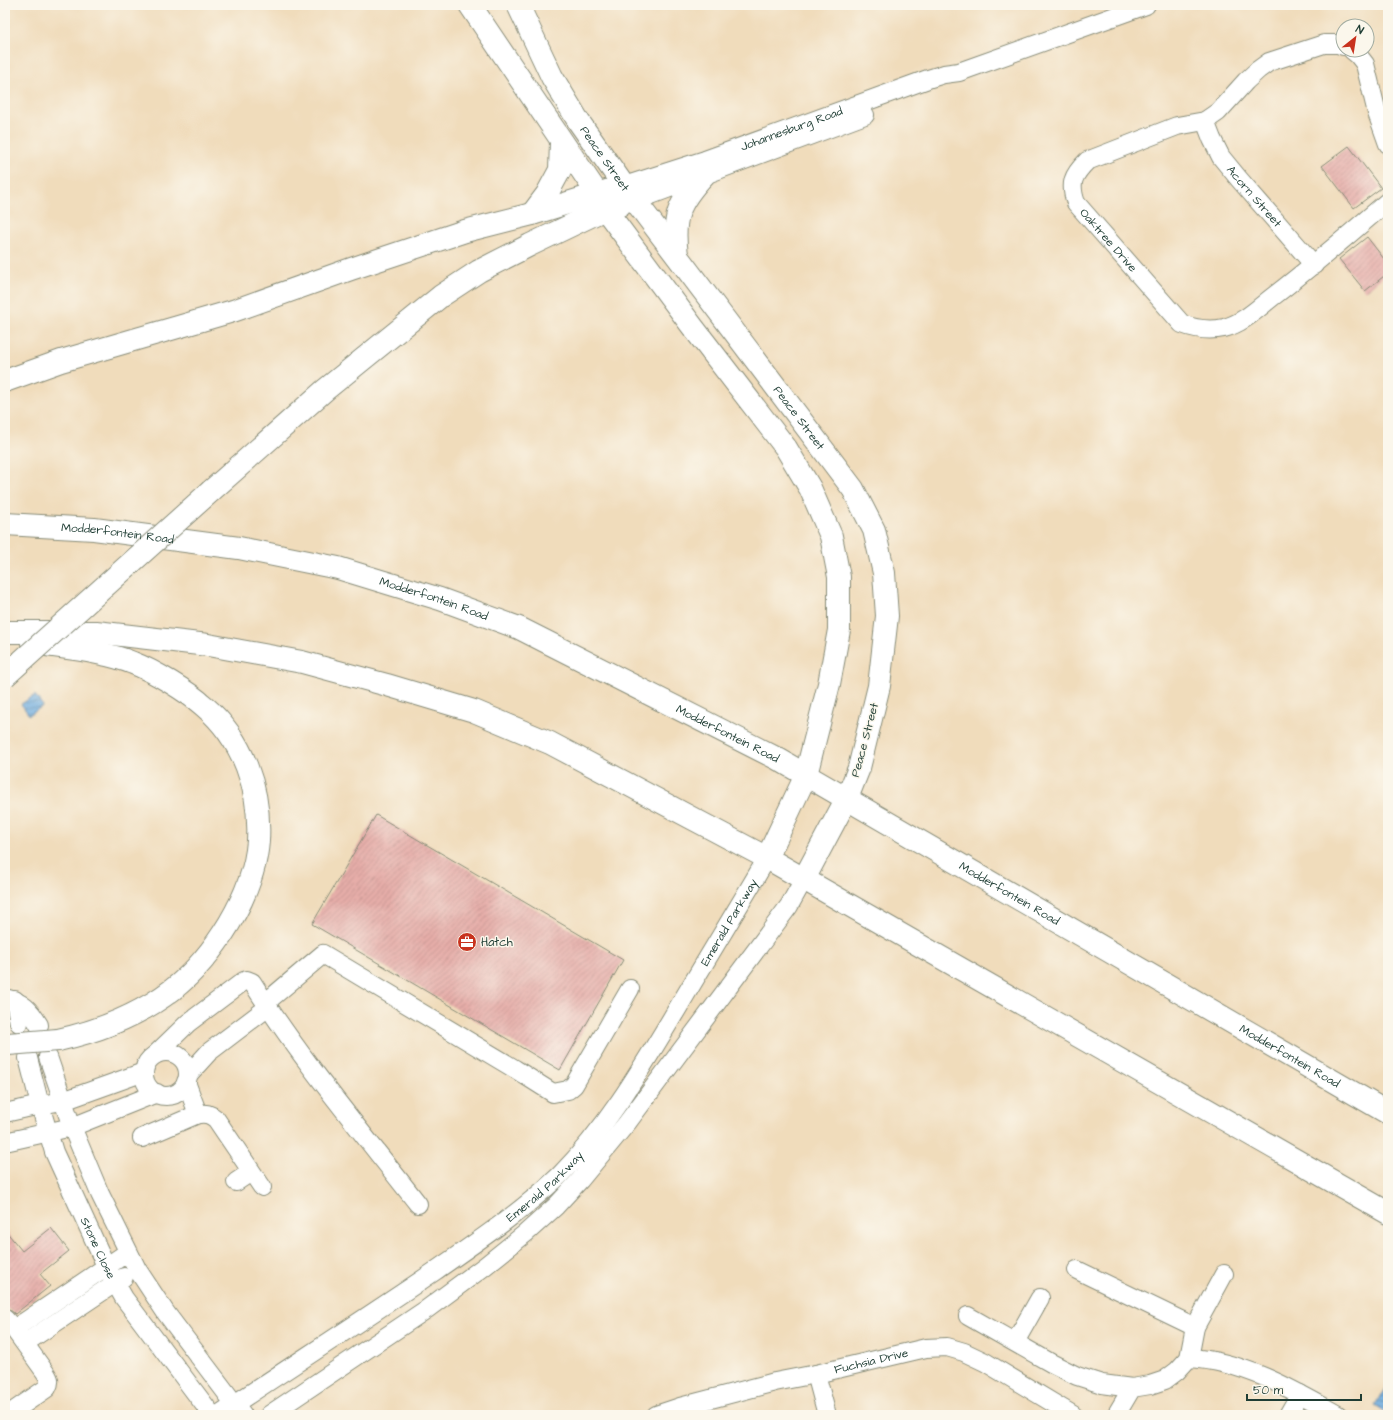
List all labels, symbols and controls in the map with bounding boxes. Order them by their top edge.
north arrow [1335,18,1375,58]
text: N [1353,22,1367,38]
street label: Johannesburg Road [738,102,845,155]
street label: Peace Street [576,123,634,195]
street label: Acorn Street [1223,162,1286,231]
street label: Oaktree Drive [1076,204,1141,276]
street label: Peace Street [769,382,829,454]
street label: Modderfontein Road [61,519,175,548]
street label: Modderfontein Road [377,573,491,624]
street label: Modderfontein Road [673,700,782,767]
street label: Peace Street [847,701,883,779]
street label: Modderfontein Road [956,857,1063,929]
street label: Emerald Parkway [696,875,763,969]
office icon: Hatch [456,931,478,953]
place label: Hatch [481,934,513,951]
street label: Modderfontein Road [1236,1020,1343,1092]
street label: Emerald Parkway [502,1147,588,1226]
street label: Stone Close [76,1214,120,1282]
street label: Fuchsia Drive [832,1344,910,1378]
scale bar [1247,1376,1361,1402]
text: 50 m [1253,1382,1284,1399]

